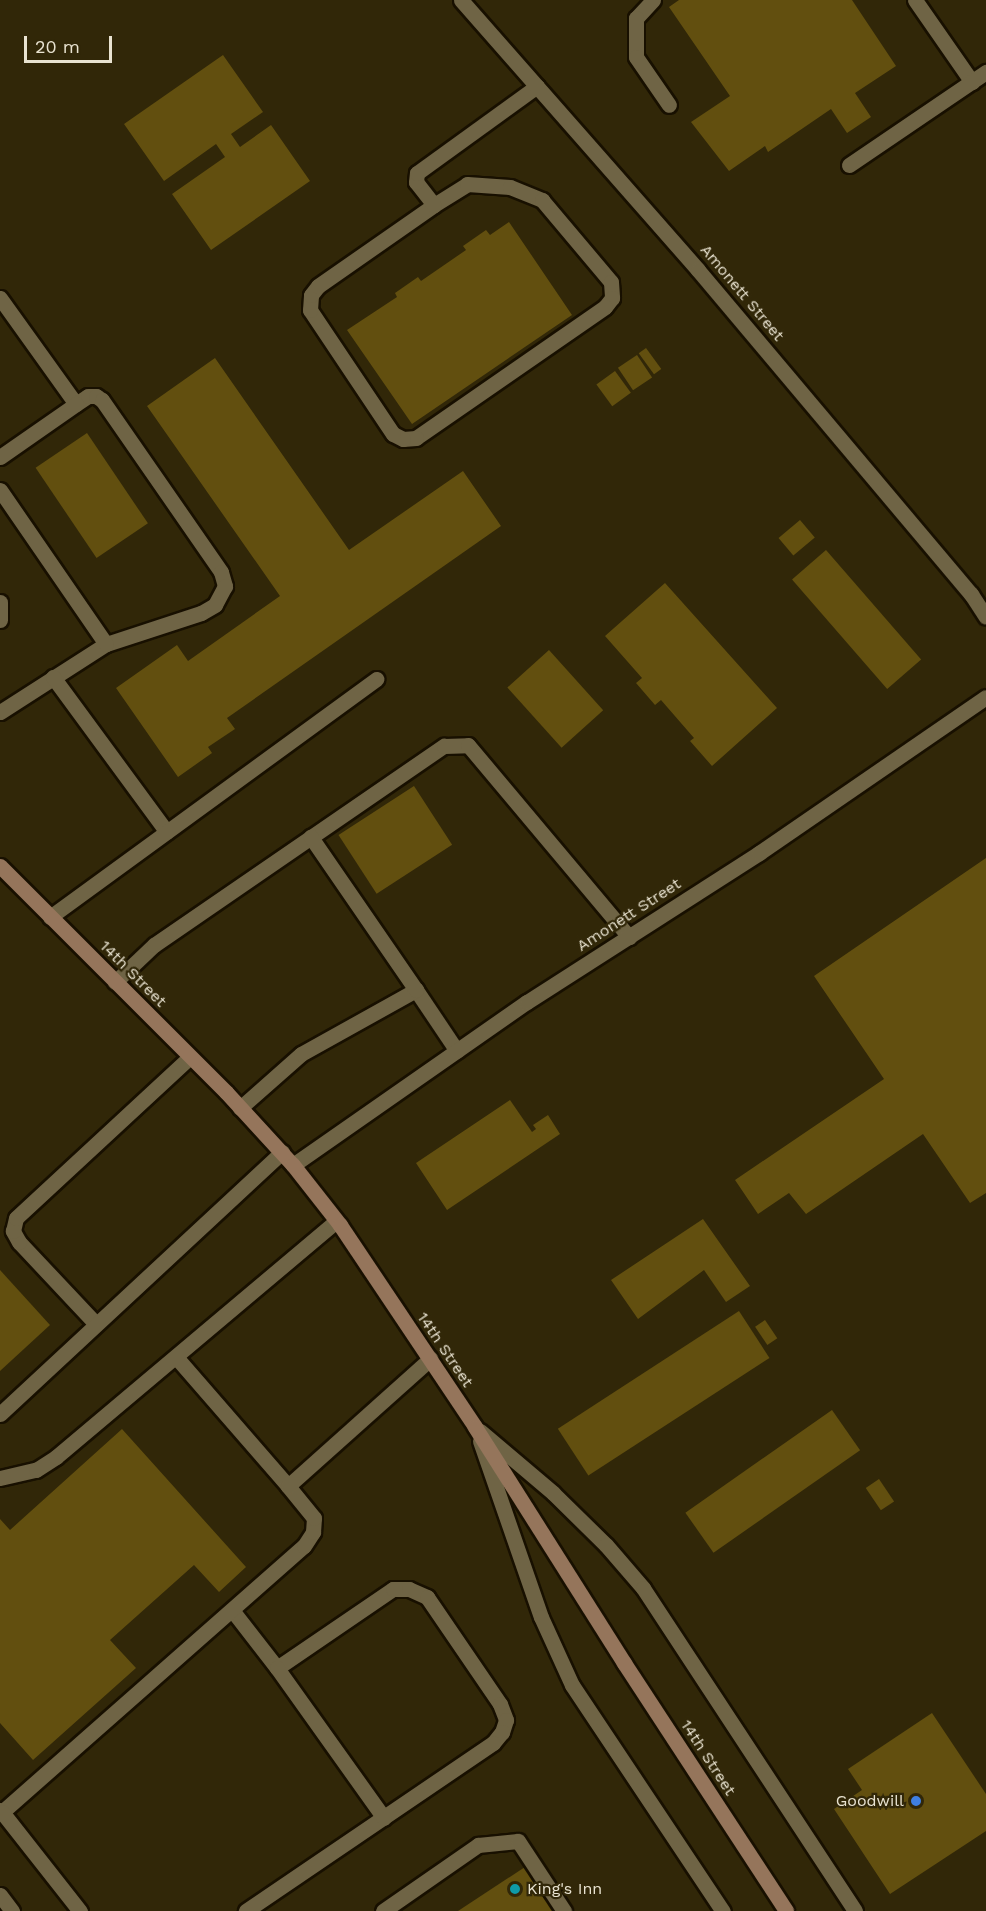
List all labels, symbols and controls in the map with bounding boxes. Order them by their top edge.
scale bar [27,24,116,62]
text: 20 m [35,36,80,57]
street label: Amonett Street [696,241,788,345]
street label: Amonett Street [573,874,685,956]
street label: 14th Street [96,937,170,1011]
street label: 14th Street [413,1309,477,1391]
street label: 14th Street [676,1717,740,1799]
place label: Goodwill [836,1791,904,1811]
marker: Goodwill [909,1794,923,1808]
place label: King's Inn [527,1879,602,1899]
marker: King's Inn [508,1882,522,1896]

